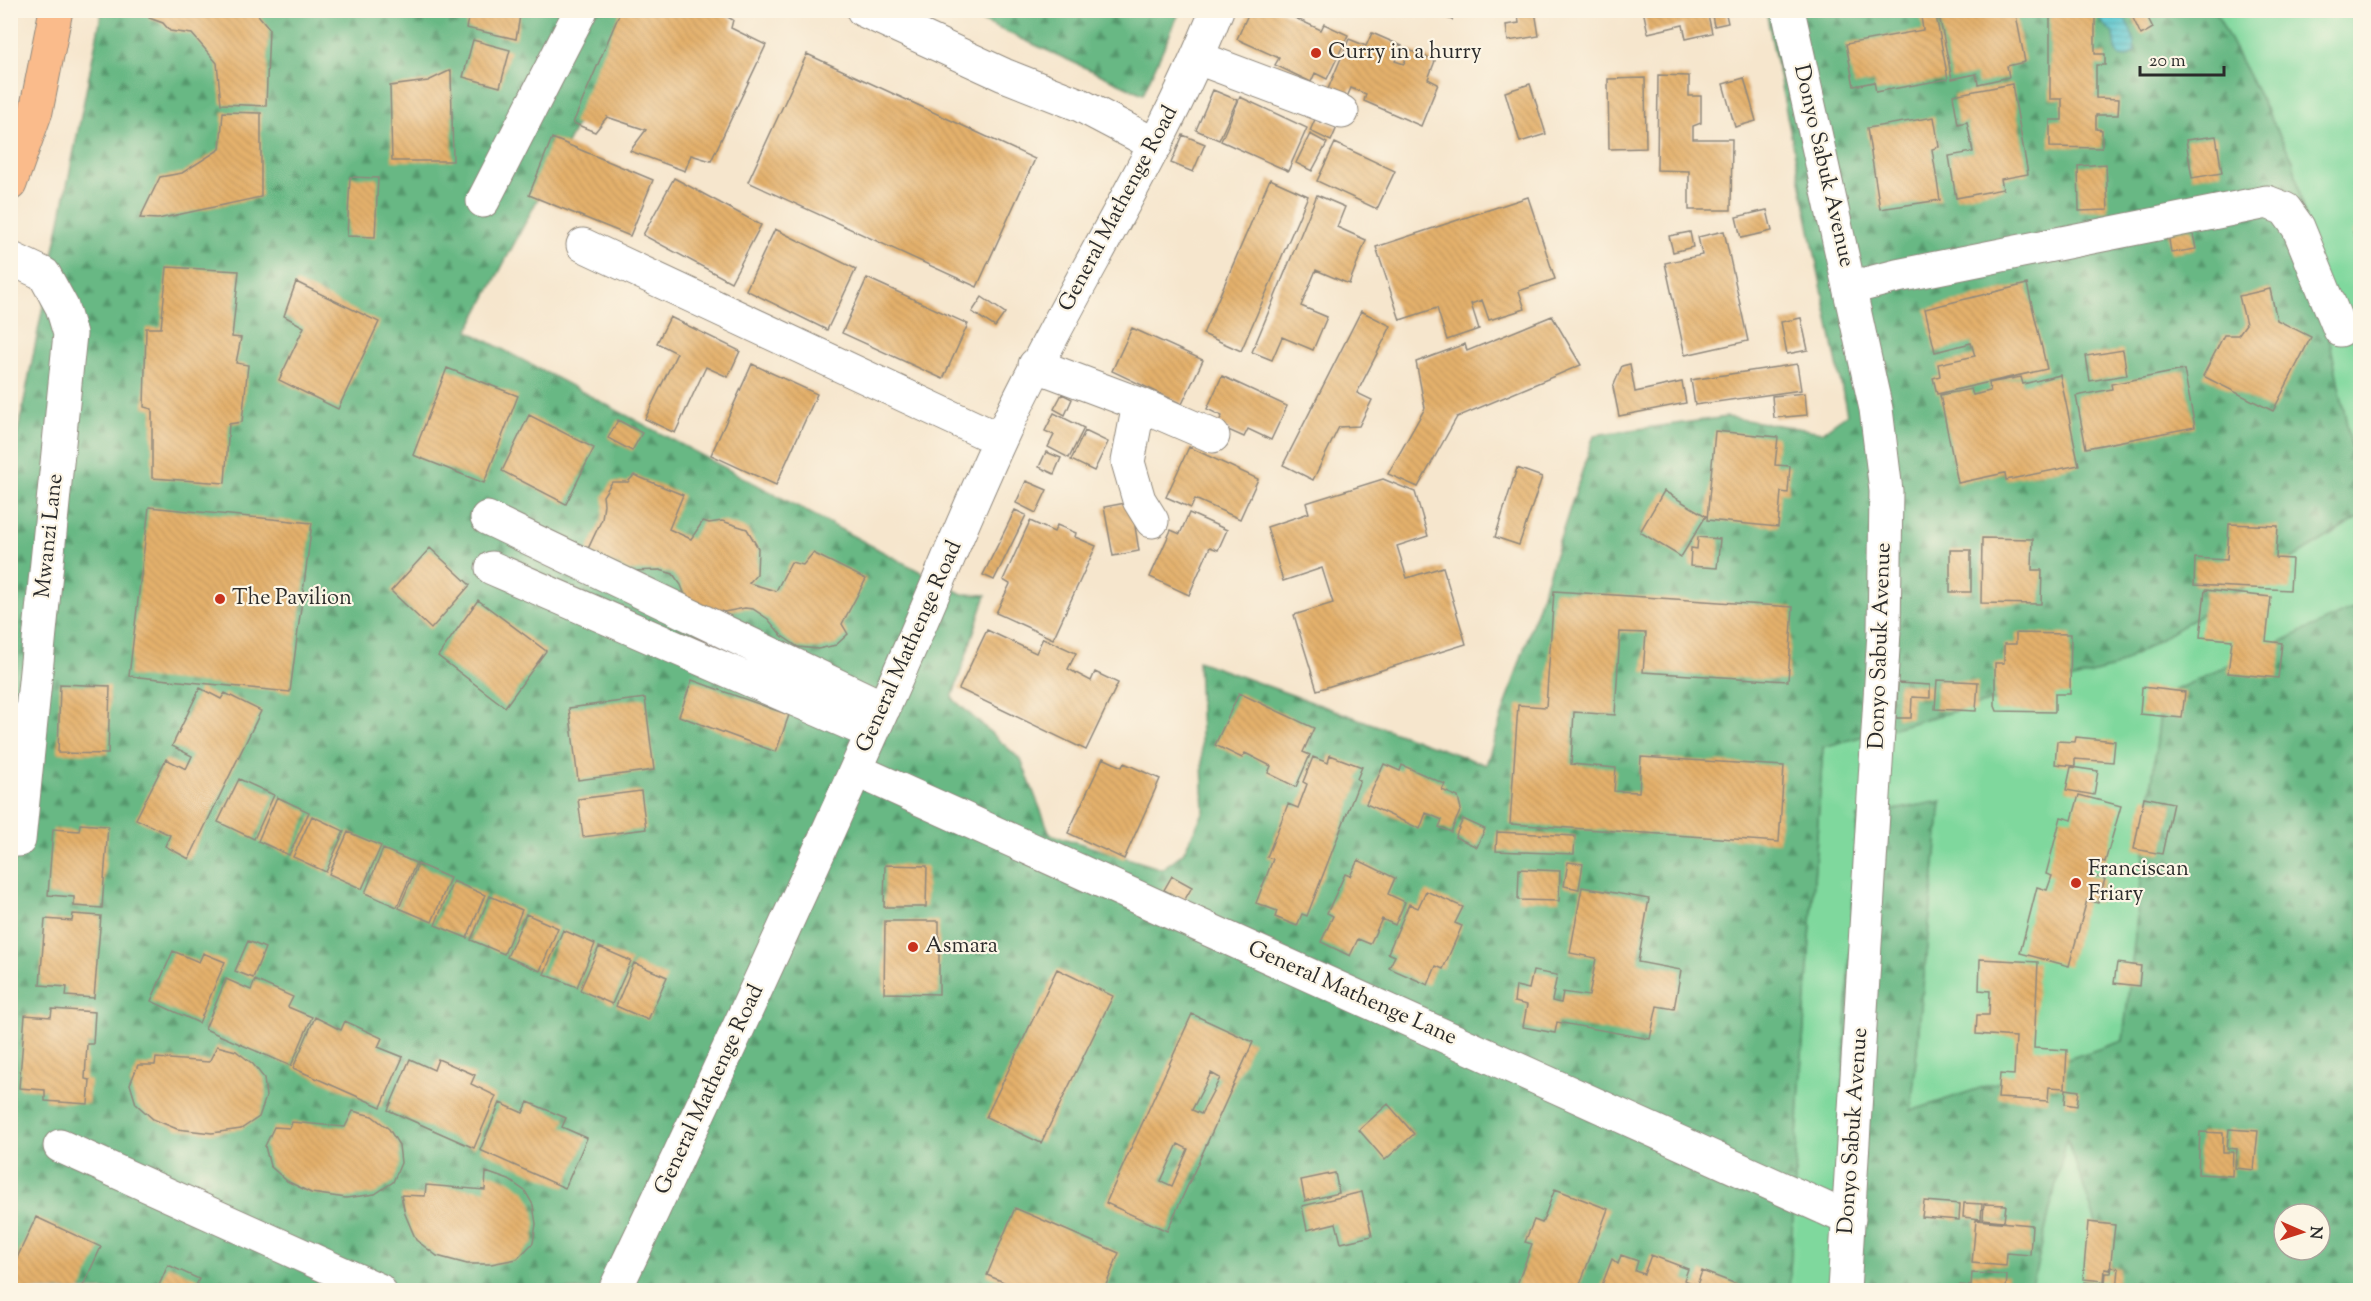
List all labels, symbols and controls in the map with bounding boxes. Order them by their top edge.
place label: Curry in a hurry [1328,37,1482,69]
scale bar [2140,39,2224,77]
marker: Curry in a hurry [1309,46,1323,60]
text: 20 m [2149,49,2186,75]
street label: Donyo Sabuk Avenue [1784,62,1862,270]
street label: General Mathenge Road [1051,100,1187,318]
street label: Mwanzi Lane [28,472,72,600]
street label: General Mathenge Road [849,536,971,758]
street label: Donyo Sabuk Avenue [1861,542,1901,750]
place label: The Pavilion [232,583,352,615]
marker: The Pavilion [213,592,227,606]
place label: Franciscan Friary [2088,854,2189,911]
marker: Franciscan Friary [2069,876,2083,890]
place label: Asmara [925,931,998,963]
street label: General Mathenge Lane [1242,933,1462,1055]
marker: Asmara [906,940,920,954]
street label: General Mathenge Road [647,980,773,1200]
street label: Donyo Sabuk Avenue [1831,1027,1877,1235]
north arrow [2272,1202,2332,1262]
text: N [2303,1226,2326,1240]

